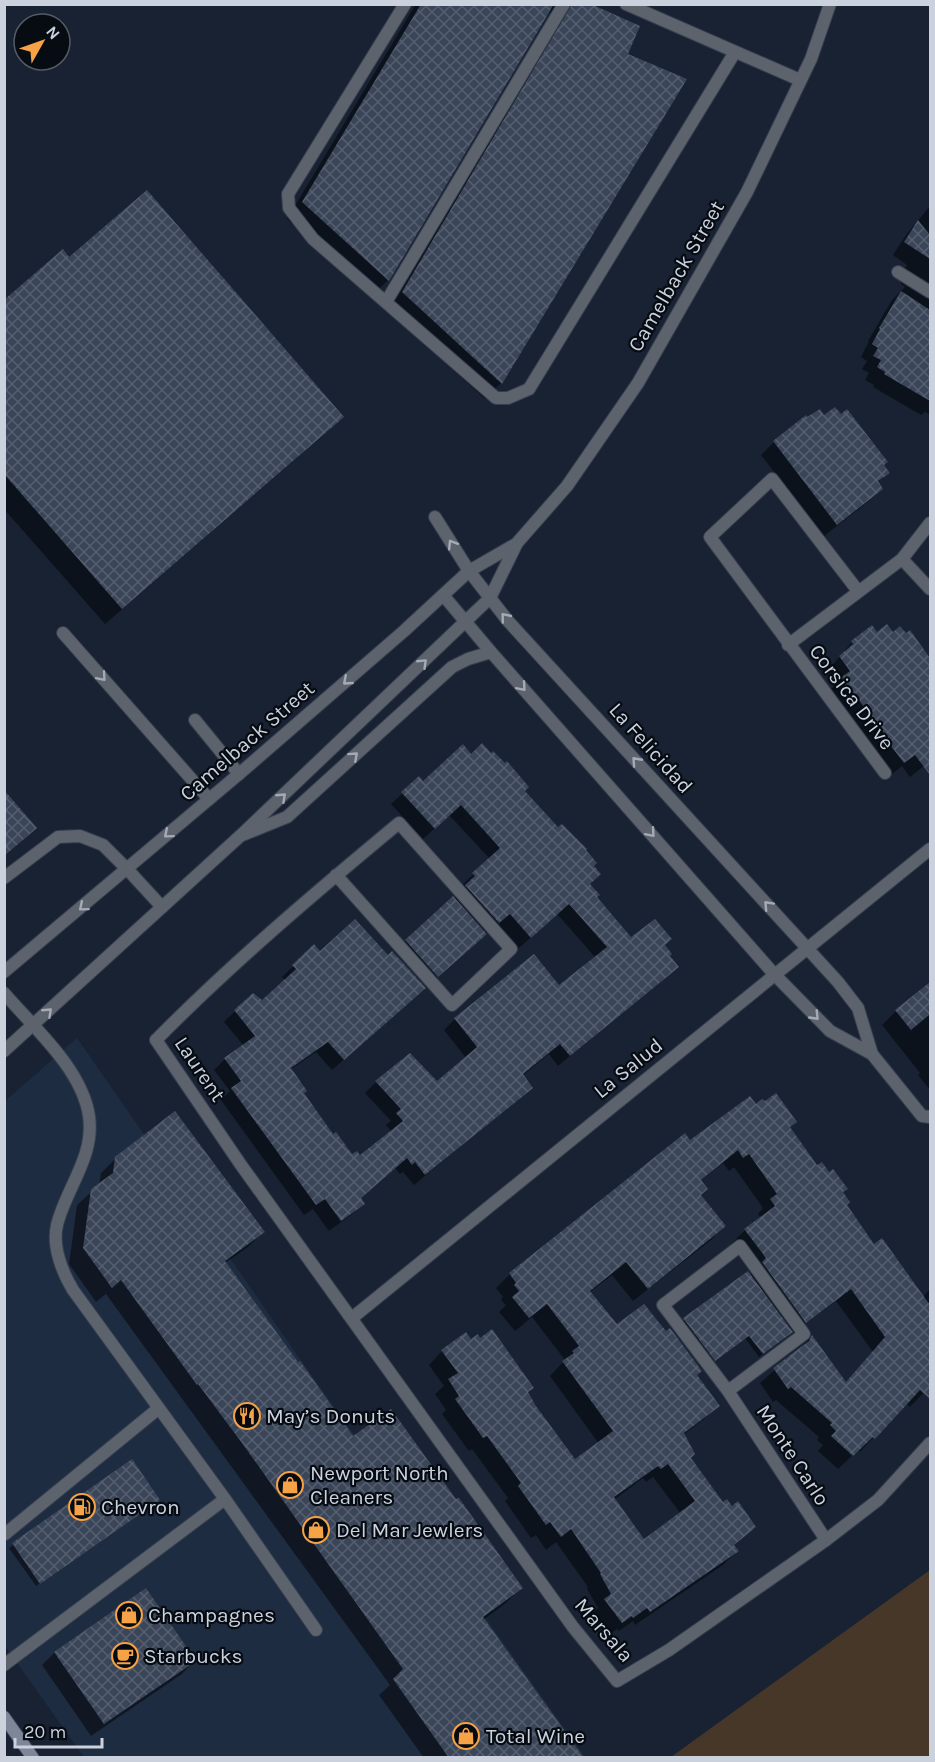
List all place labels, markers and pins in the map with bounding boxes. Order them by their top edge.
restaurant icon: May’s Donuts [232,1401,262,1431]
place label: May’s Donuts [266,1404,395,1428]
place label: Newport North Cleaners [310,1461,449,1509]
shop icon: Newport North Cleaners [275,1470,305,1500]
fuel station icon: Chevron [67,1492,97,1522]
place label: Chevron [101,1495,180,1519]
shop icon: Del Mar Jewlers [301,1515,331,1545]
place label: Del Mar Jewlers [336,1518,483,1542]
shop icon: Champagnes [114,1600,144,1630]
place label: Champagnes [148,1603,275,1627]
cafe icon: Starbucks [110,1641,140,1671]
place label: Starbucks [144,1644,243,1668]
shop icon: Total Wine [451,1721,481,1751]
place label: Total Wine [486,1724,585,1748]

